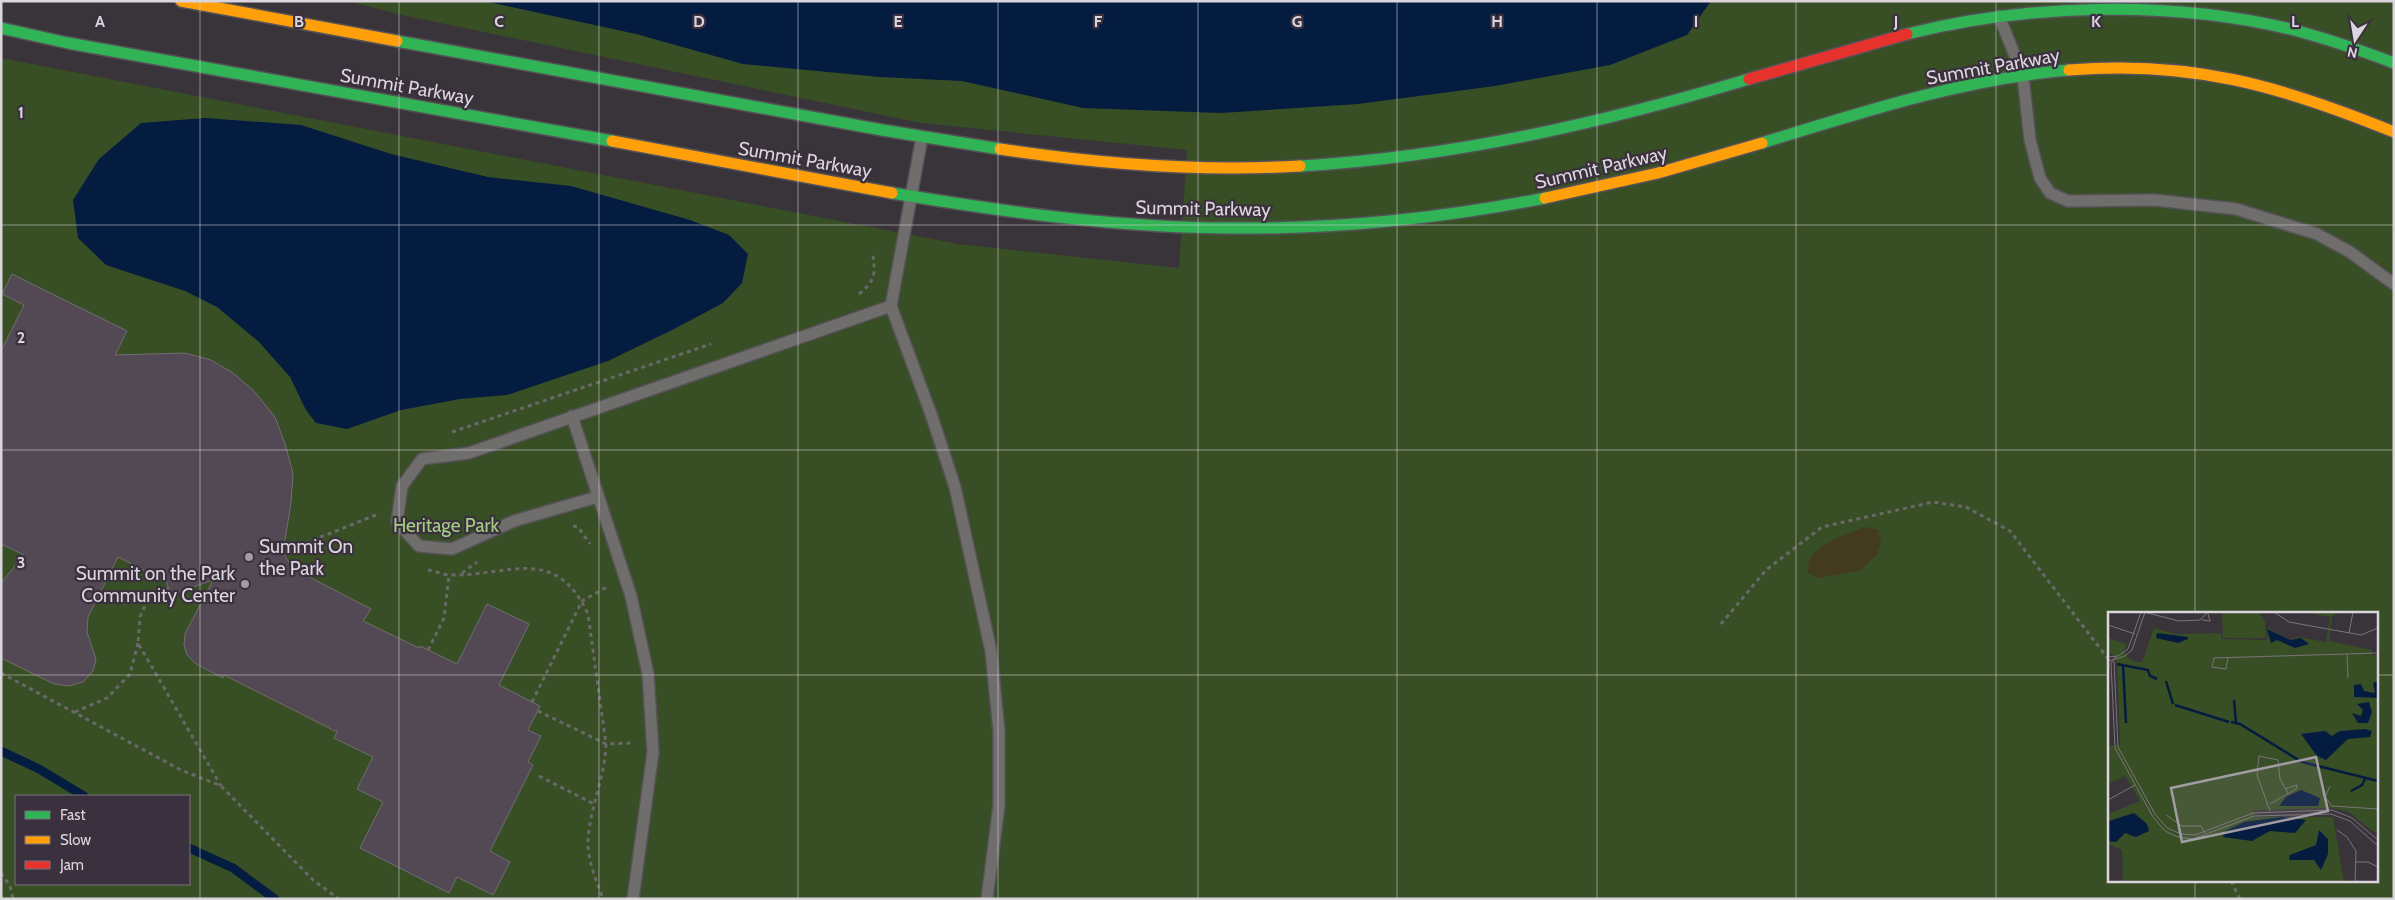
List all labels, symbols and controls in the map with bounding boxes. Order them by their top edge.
text: A [95,12,105,31]
text: B [294,12,304,31]
text: C [494,12,504,31]
text: D [693,12,705,31]
text: E [893,12,903,31]
text: F [1094,12,1103,31]
text: G [1292,12,1302,31]
text: H [1491,12,1503,31]
text: I [1694,12,1698,31]
text: J [1893,12,1898,31]
text: K [2091,12,2101,31]
text: L [2291,12,2299,31]
north arrow [2330,15,2380,65]
street label: Summit Parkway [1924,43,2062,90]
text: N [2346,43,2359,63]
street label: Summit Parkway [338,63,476,110]
text: 1 [18,103,24,122]
street label: Summit Parkway [736,136,874,183]
street label: Summit Parkway [1533,141,1670,194]
street label: Summit Parkway [1135,196,1271,221]
text: 2 [17,328,25,347]
park label: Heritage Park [393,514,500,537]
place label: Summit On the Park [259,535,353,580]
marker: Summit On the Park [243,551,255,563]
text: 3 [17,553,25,572]
place label: Summit on the Park Community Center [76,562,235,607]
marker: Summit on the Park Community Center [239,578,251,590]
inset map [2108,612,2378,882]
legend [15,795,190,885]
text: Fast [60,806,85,824]
text: Slow [60,831,91,849]
text: Jam [59,856,84,874]

